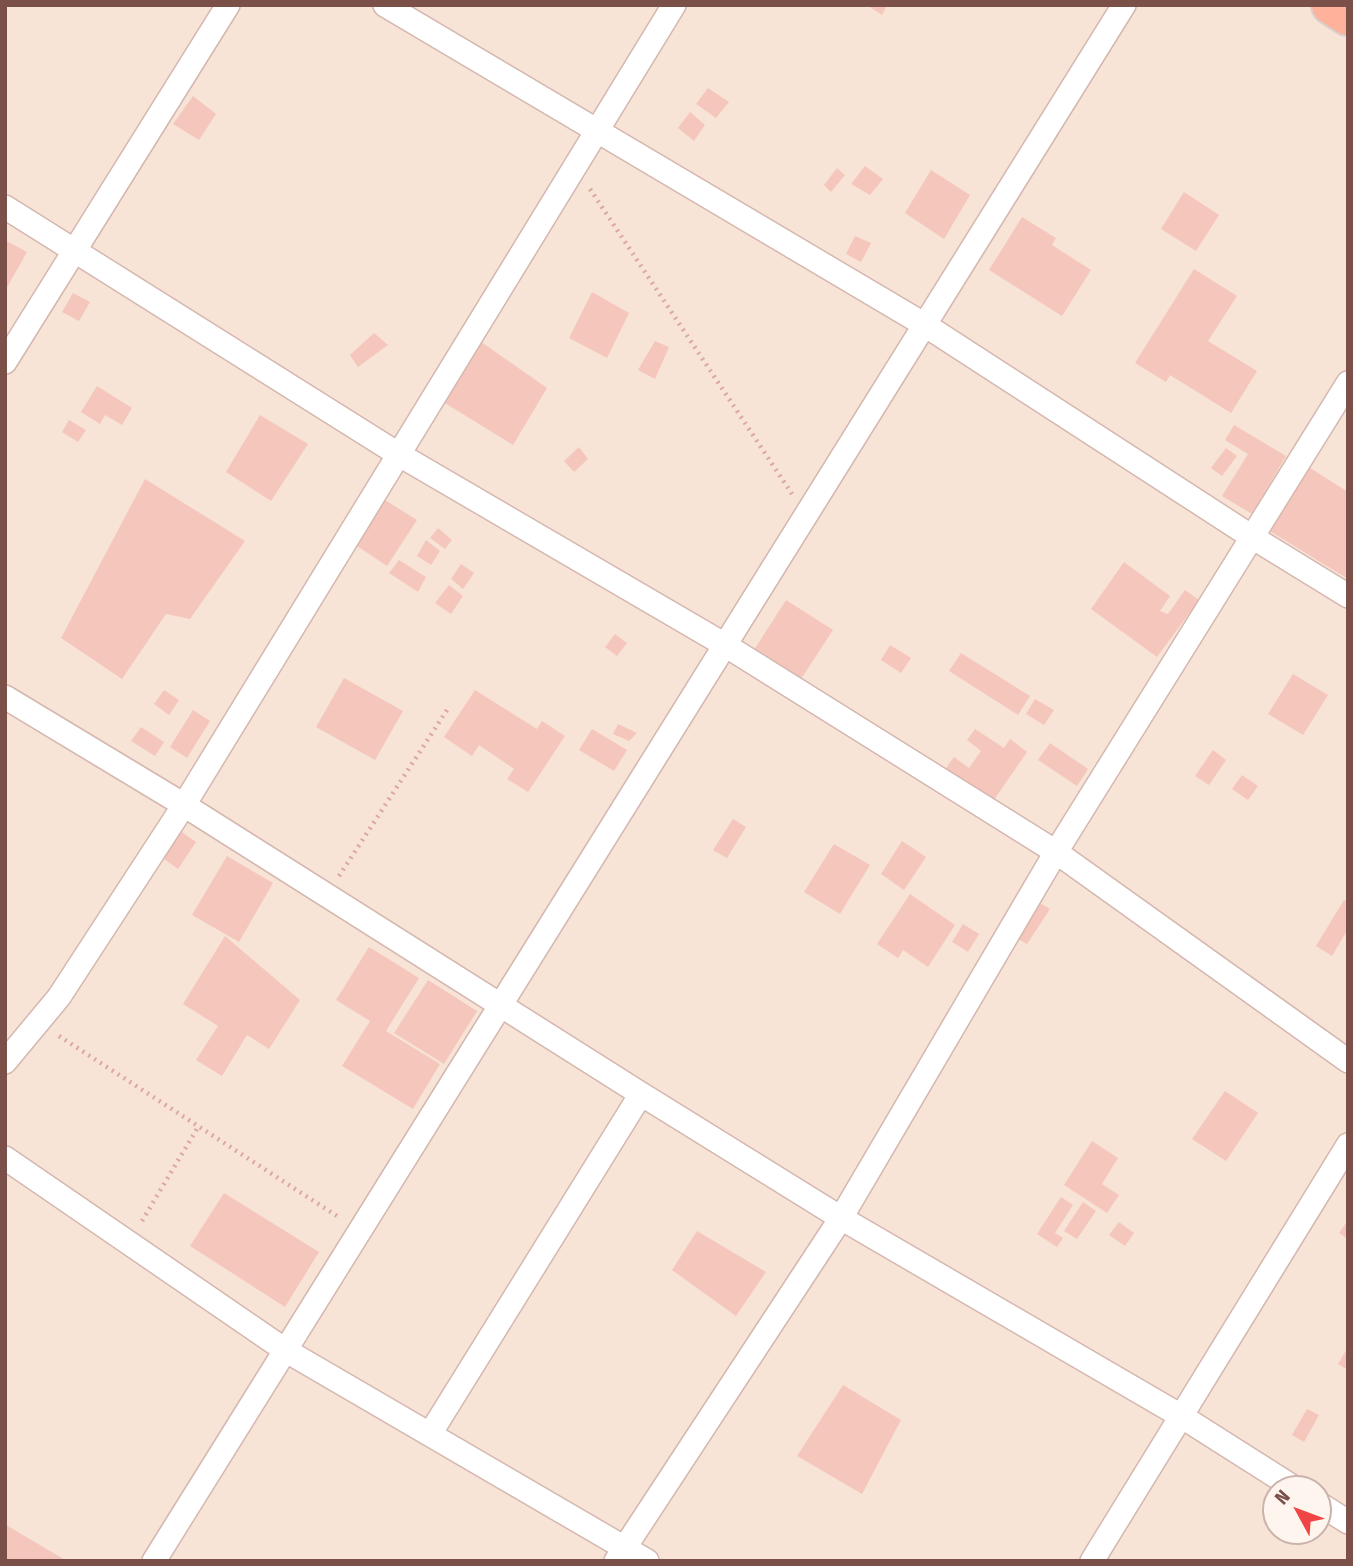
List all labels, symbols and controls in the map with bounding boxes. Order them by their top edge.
north arrow [1262,1475,1332,1545]
text: N [1270,1485,1295,1509]

